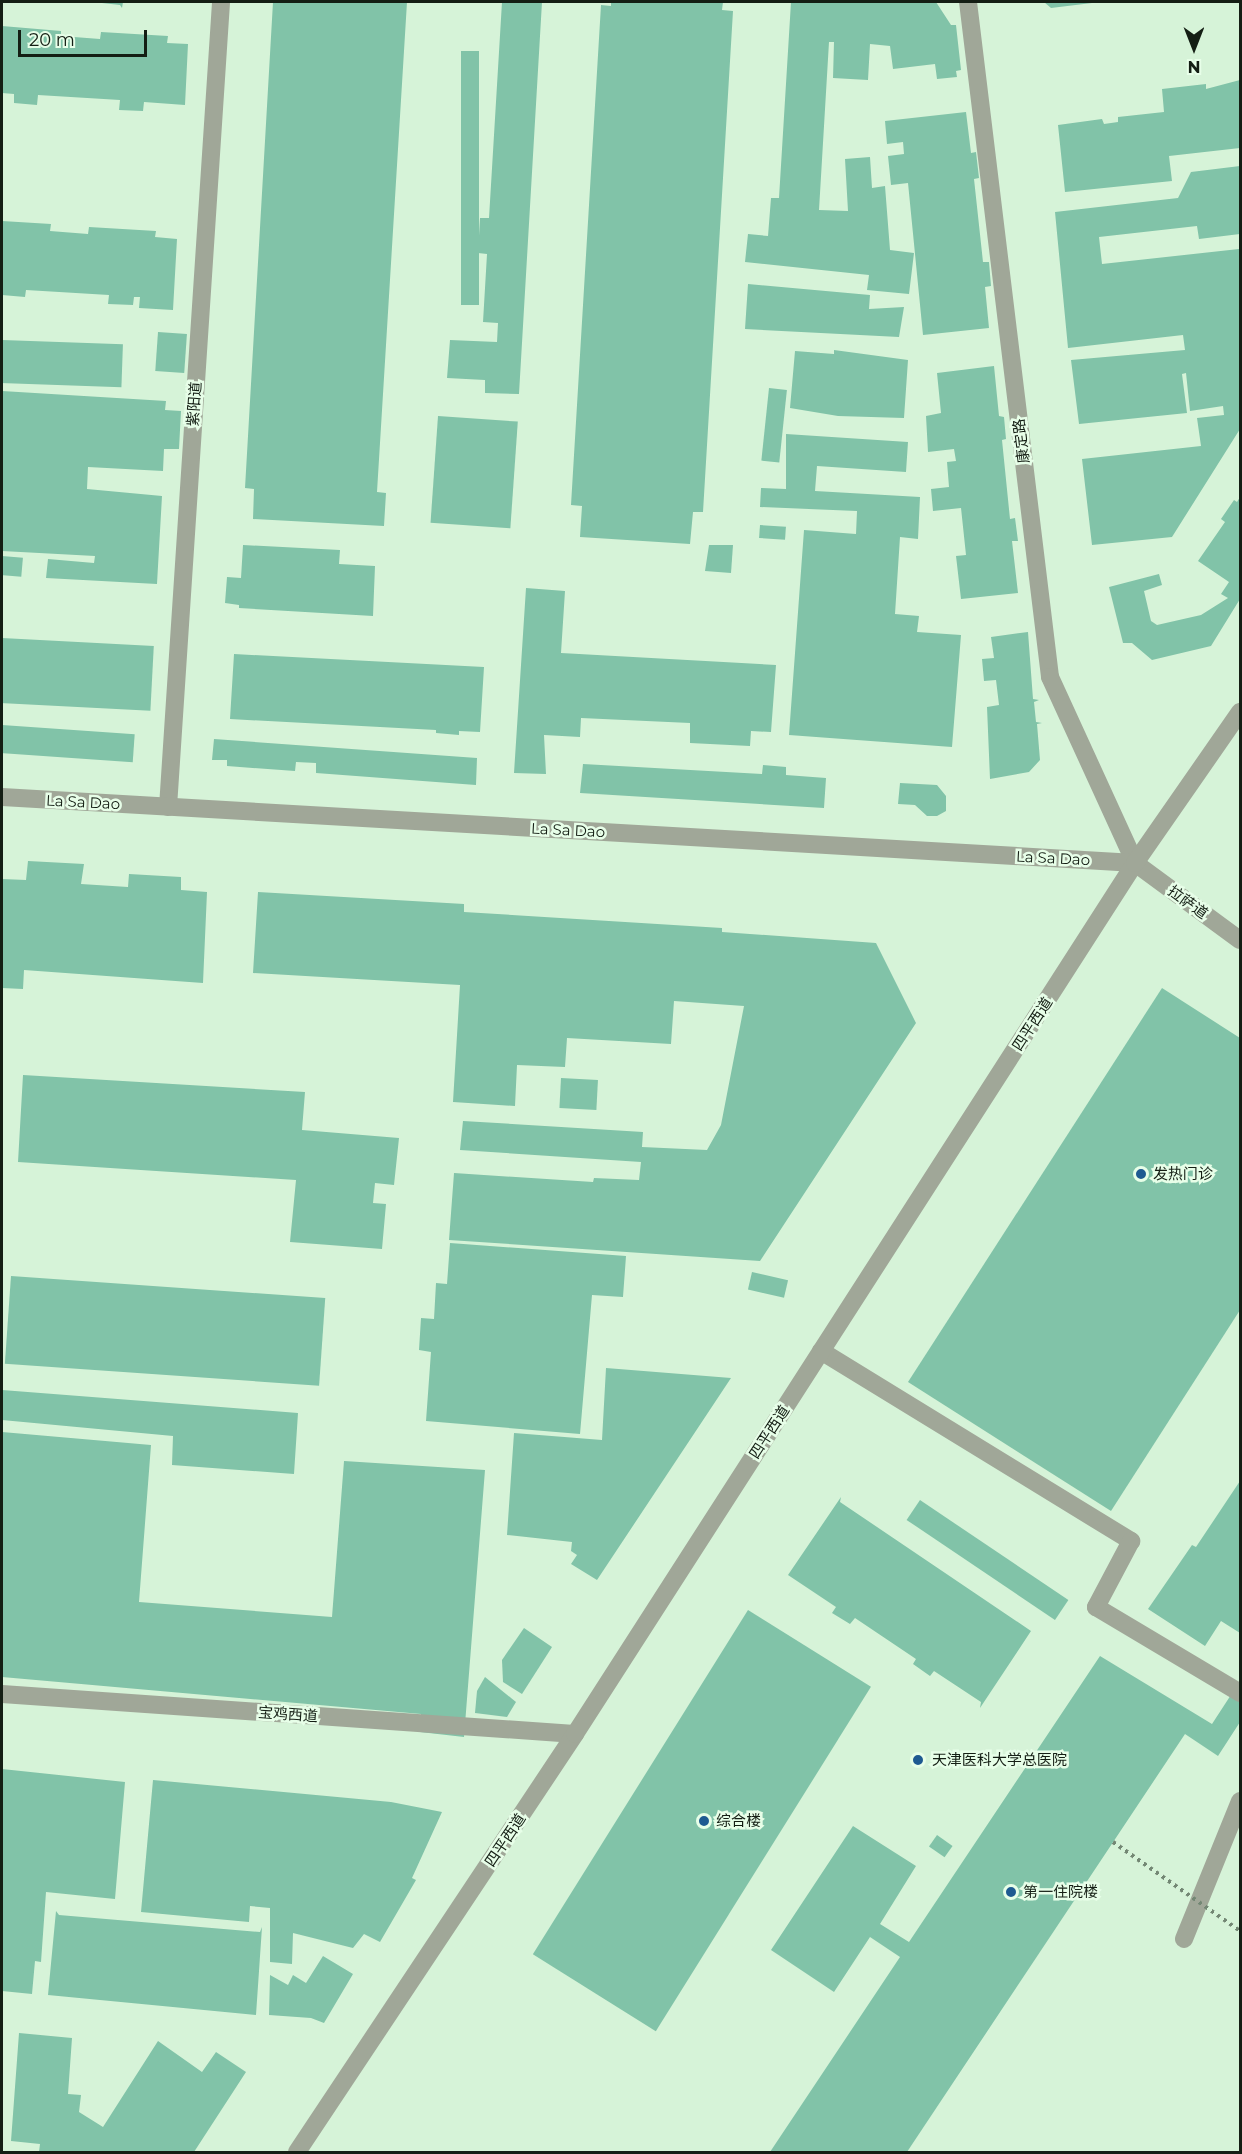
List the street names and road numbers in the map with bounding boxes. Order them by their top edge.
street label: 紫阳道 [183,381,205,427]
street label: 康定路 [1009,418,1033,464]
street label: La Sa Dao [45,791,121,813]
street label: La Sa Dao [530,819,606,841]
street label: La Sa Dao [1015,847,1091,869]
street label: 拉萨道 [1165,881,1211,923]
street label: 四平西道 [1008,994,1056,1054]
street label: 四平西道 [745,1402,793,1462]
street label: 宝鸡西道 [257,1703,319,1725]
street label: 四平西道 [481,1810,529,1870]

